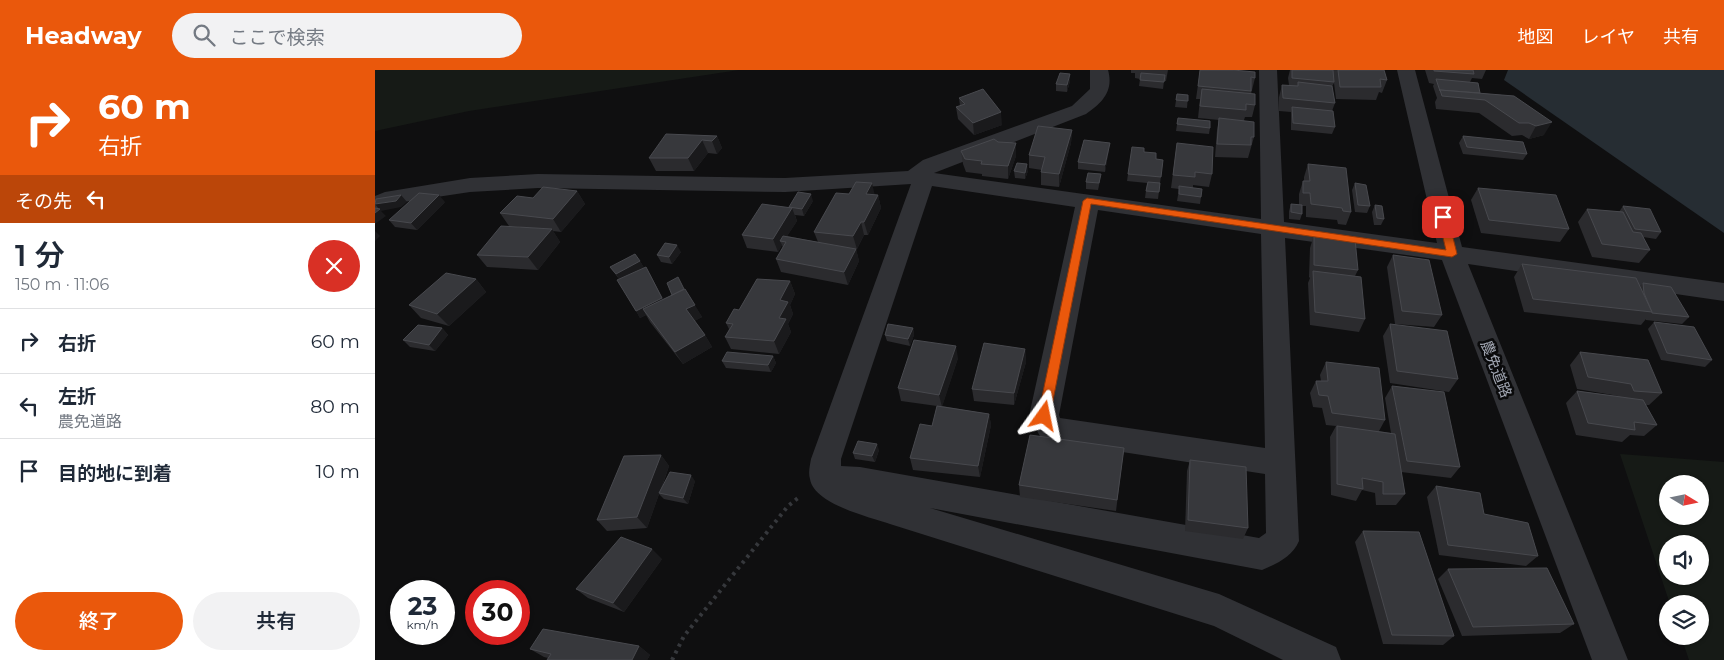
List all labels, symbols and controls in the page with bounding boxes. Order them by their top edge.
search box [172,13,522,58]
text: Headway [25,21,142,50]
icon: search [190,21,218,49]
text: ここで検索 [230,26,325,49]
text: 地図 [1518,26,1554,48]
text: レイヤ [1582,26,1635,48]
text: 共有 [1663,26,1699,48]
text: 60 m [98,85,191,128]
icon: right [15,90,80,155]
text: 右折 [98,133,142,160]
icon: left [82,185,110,213]
text: その先 [15,190,72,213]
pin [1422,196,1464,238]
icon: arrive [1429,203,1457,231]
text: 1 分 [15,237,65,274]
button: close [308,240,360,292]
text: 150 m · 11:06 [15,275,109,294]
icon: right [15,327,43,355]
text: 60 m [311,330,360,353]
text: 右折 [58,332,96,355]
street label: 農免道路 [1477,337,1516,400]
text: 左折 [58,385,96,408]
position arrow [1017,389,1069,441]
icon: left [15,392,43,420]
text: 80 m [310,395,360,418]
text: 農免道路 [58,412,122,431]
icon: arrive [15,457,43,485]
text: 10 m [315,460,360,483]
text: 目的地に到着 [58,462,172,485]
north arrow [1659,475,1709,525]
map controls [1659,475,1709,645]
button: sound [1659,535,1709,585]
speed limit sign: 30 [465,580,530,645]
text: 23 [408,591,437,621]
button: 終了 [15,592,183,650]
button: 共有 [193,592,360,650]
button: layers [1659,595,1709,645]
text: km/h [406,617,439,632]

